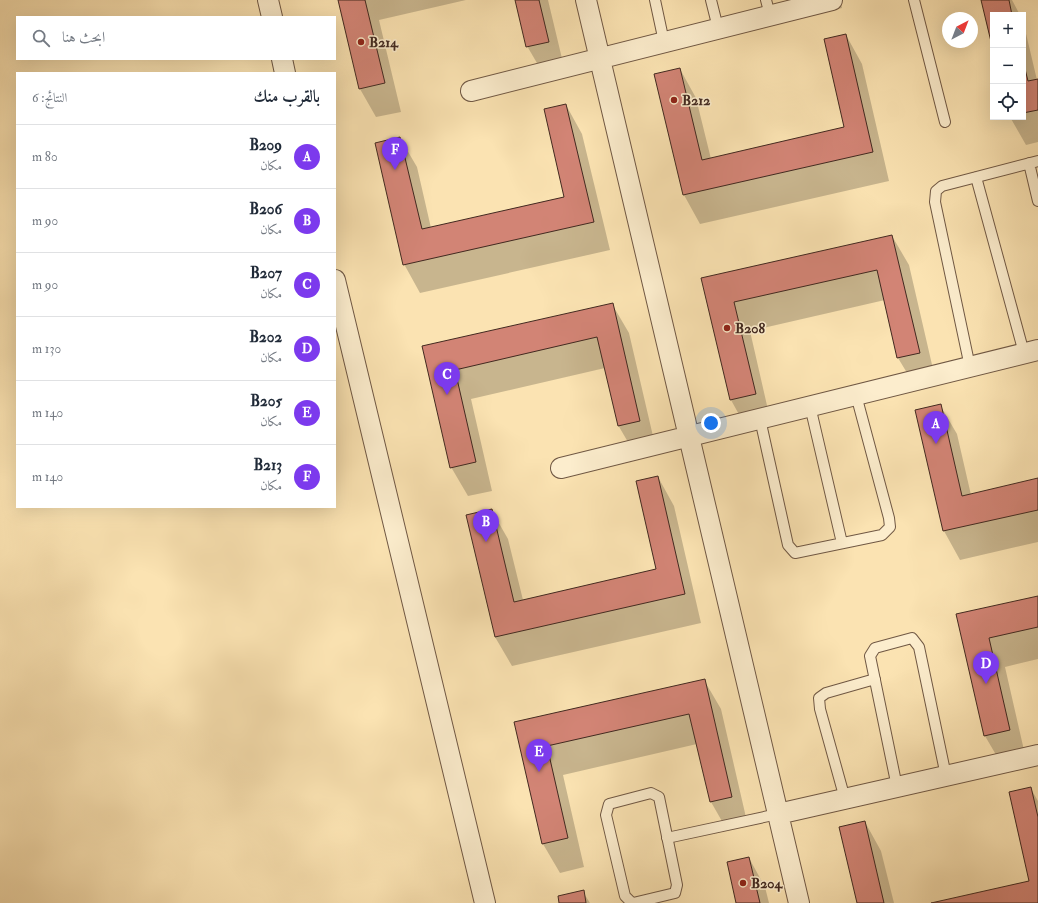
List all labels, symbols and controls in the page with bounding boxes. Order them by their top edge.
north arrow [942,12,978,48]
map controls [990,12,1026,120]
button: + [990,12,1026,48]
search box [16,16,336,60]
icon: search [30,27,52,49]
text: ابحث هنا [62,28,105,47]
place label: B214 [369,34,399,51]
marker: B214 [356,37,366,47]
button: − [990,48,1026,84]
button: locate [990,84,1026,120]
text: بالقرب منك [254,86,320,107]
text: النتائج: 6 [32,90,67,106]
place label: B212 [682,92,710,109]
marker: B212 [669,95,679,105]
text: B209 [249,136,282,155]
pin: F [382,137,408,170]
text: 80 m [32,149,58,165]
text: A [303,149,311,165]
text: مكان [260,158,282,174]
text: B206 [249,200,282,219]
text: 90 m [32,213,58,229]
text: B [303,213,311,229]
text: مكان [260,222,282,238]
text: B207 [250,264,282,283]
text: 90 m [32,277,58,293]
text: C [302,277,312,293]
text: مكان [260,286,282,302]
place label: B208 [735,320,765,337]
marker: B208 [722,323,732,333]
text: B202 [249,328,282,347]
text: 130 m [32,341,61,357]
text: D [302,341,312,357]
text: مكان [260,350,282,366]
pin: C [434,362,460,395]
text: B205 [250,392,282,411]
text: 140 m [32,405,63,421]
text: E [302,405,312,421]
pin: A [923,411,949,444]
your location [701,413,721,433]
text: مكان [260,414,282,430]
text: B213 [253,456,282,475]
text: 140 m [32,469,63,485]
text: F [303,469,311,485]
text: مكان [260,478,282,494]
pin: B [473,509,499,542]
pin: D [973,651,999,684]
pin: E [526,739,552,772]
place label: B204 [751,875,783,892]
marker: B204 [738,878,748,888]

